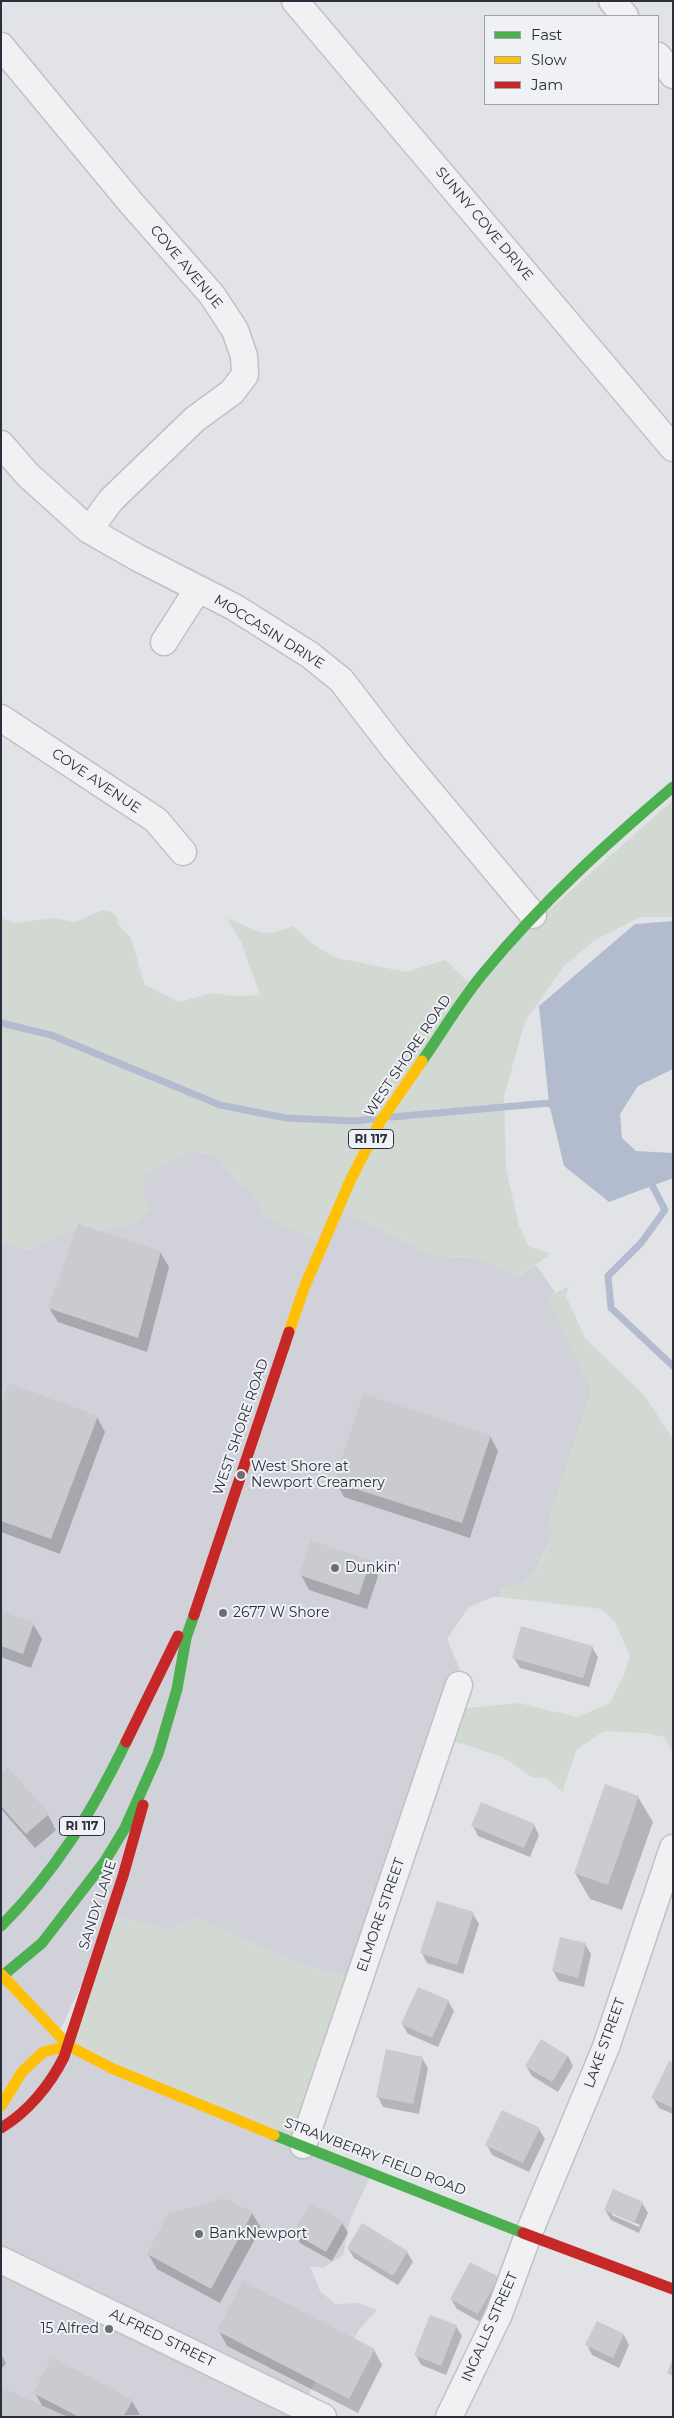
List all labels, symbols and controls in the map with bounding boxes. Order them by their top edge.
legend [484,15,659,105]
text: Fast [531,25,562,44]
text: Slow [531,50,567,69]
text: Jam [531,75,563,94]
street label: SUNNY COVE DRIVE [432,164,536,284]
street label: COVE AVENUE [146,222,226,312]
street label: MOCCASIN DRIVE [211,591,327,673]
street label: COVE AVENUE [48,745,144,817]
street label: WEST SHORE ROAD [361,992,455,1120]
road number: RI 117 [348,1130,394,1148]
street label: WEST SHORE ROAD [210,1357,272,1497]
place label: West Shore at Newport Creamery [251,1459,385,1491]
marker: West Shore at Newport Creamery [235,1469,247,1481]
place label: Dunkin' [345,1560,400,1576]
marker: Dunkin' [329,1562,341,1574]
place label: 2677 W Shore [233,1605,329,1621]
marker: 2677 W Shore [217,1607,229,1619]
road number: RI 117 [59,1816,104,1835]
street label: ELMORE STREET [354,1856,408,1974]
street label: SANDY LANE [76,1858,120,1952]
street label: LAKE STREET [581,1996,629,2090]
street label: STRAWBERRY FIELD ROAD [282,2115,468,2199]
place label: BankNewport [209,2226,307,2242]
marker: BankNewport [193,2228,205,2240]
street label: INGALLS STREET [458,2269,522,2385]
street label: ALFRED STREET [107,2305,217,2371]
place label: 15 Alfred [40,2321,99,2337]
marker: 15 Alfred [103,2323,115,2335]

